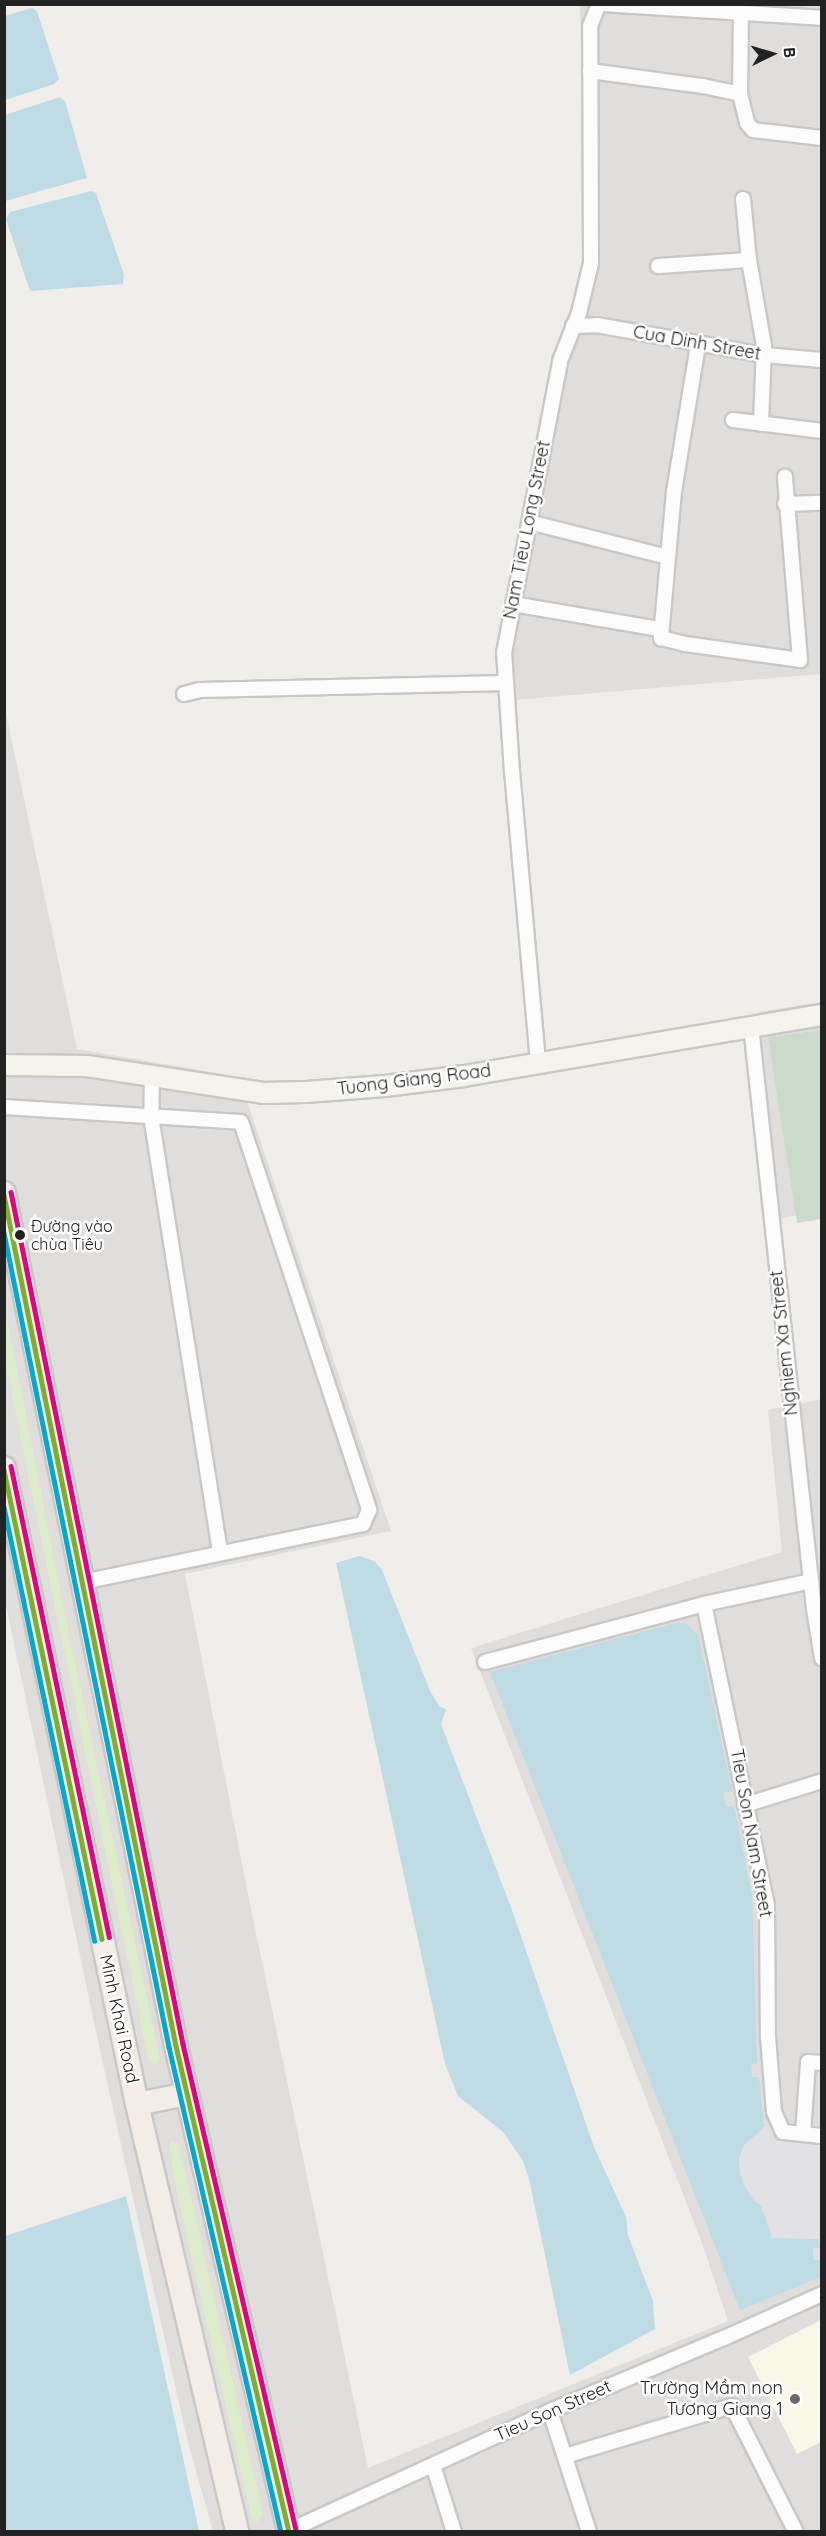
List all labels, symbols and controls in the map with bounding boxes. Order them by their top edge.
north arrow [742,24,802,84]
text: B [780,46,800,59]
street label: Cua Dinh Street [631,321,763,365]
street label: Nam Tieu Long Street [499,439,555,621]
street label: Tuong Giang Road [336,1060,492,1100]
place label: Đường vào chùa Tiêu [31,1216,113,1254]
marker: Đường vào chùa Tiêu [14,1229,26,1241]
street label: Nghiem Xa Street [766,1269,802,1417]
street label: Tieu Son Nam Street [726,1747,776,1919]
street label: Minh Khai Road [95,1953,143,2085]
street label: Tieu Son Street [491,2376,615,2446]
place label: Trường Mầm non Tương Giang 1 [640,2378,783,2420]
marker: Trường Mầm non Tương Giang 1 [788,2392,802,2406]

